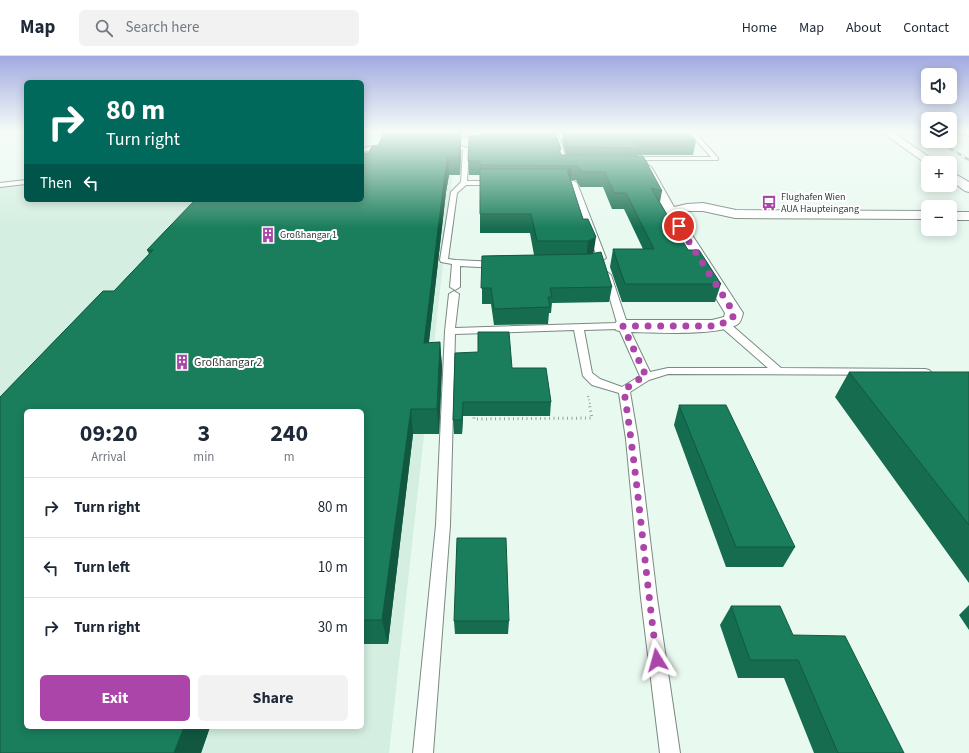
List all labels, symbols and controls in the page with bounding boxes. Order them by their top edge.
search box [79,10,359,46]
text: Map [20,14,55,41]
icon: search [93,17,115,39]
text: Search here [125,17,199,38]
text: Home [742,18,777,38]
text: Map [799,18,824,38]
text: About [846,18,881,38]
text: Contact [903,18,949,38]
map controls [921,68,957,236]
button: sound [921,68,957,104]
text: 80 m [106,90,165,130]
icon: right [40,96,92,148]
button: layers [921,112,957,148]
text: Turn right [106,127,180,152]
button: + [921,156,957,192]
icon: left [80,172,102,194]
text: Then [40,173,72,194]
place label: Flughafen Wien AUA Haupteingang [781,190,859,216]
bus stop icon: Flughafen Wien AUA Haupteingang [760,194,778,212]
button: − [921,200,957,236]
pin [662,209,696,243]
icon: arrive [668,215,690,237]
building icon: Großhangar 1 [259,226,277,244]
place label: Großhangar 1 [280,228,337,242]
building icon: Großhangar 2 [173,353,191,371]
place label: Großhangar 2 [194,354,262,371]
text: 09:20 [80,416,138,451]
text: 3 [198,416,210,451]
text: 240 [270,416,308,451]
text: Arrival [91,448,126,466]
text: min [193,448,214,466]
text: m [284,448,295,466]
icon: right [40,497,62,519]
text: Turn right [74,497,140,518]
text: 80 m [318,497,348,518]
icon: left [40,557,62,579]
text: Turn left [74,557,130,578]
text: 10 m [318,557,348,578]
icon: right [40,617,62,639]
text: Turn right [74,617,140,638]
text: 30 m [318,617,348,638]
position arrow [636,639,678,681]
button: Exit [40,675,190,721]
button: Share [198,675,348,721]

